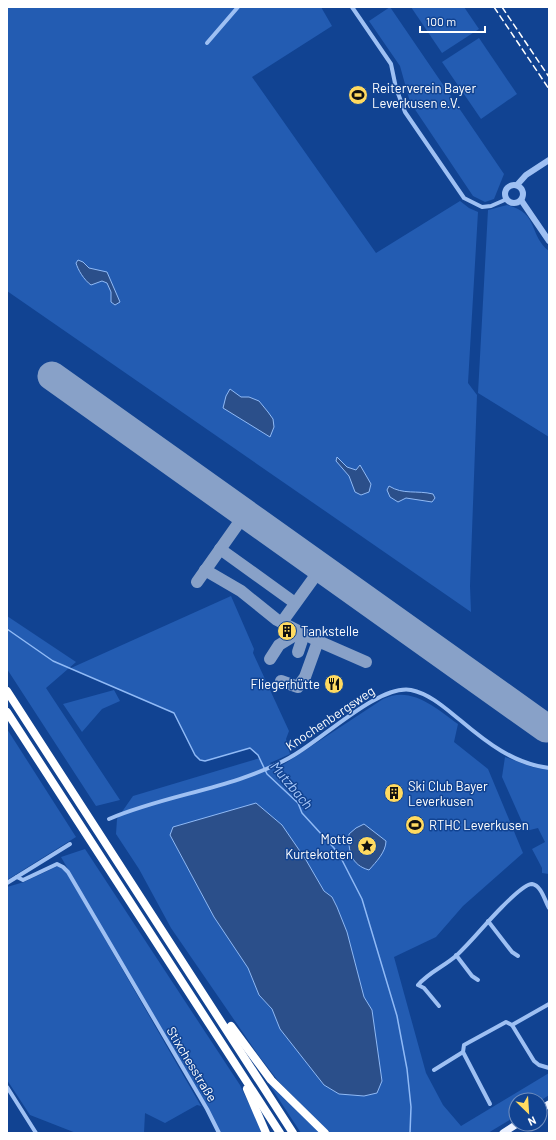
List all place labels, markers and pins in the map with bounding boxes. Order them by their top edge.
place label: Reiterverein Bayer Leverkusen e.V. [372,80,476,111]
sports icon: Reiterverein Bayer Leverkusen e.V. [347,84,369,106]
building icon: Tankstelle [276,620,298,642]
place label: Tankstelle [301,623,359,639]
restaurant icon: Fliegerhütte [323,673,345,695]
place label: Fliegerhütte [251,676,320,692]
place label: Ski Club Bayer Leverkusen [408,778,488,809]
building icon: Ski Club Bayer Leverkusen [383,782,405,804]
sports icon: RTHC Leverkusen [404,814,426,836]
place label: RTHC Leverkusen [429,817,529,833]
place label: Motte Kurtekotten [285,831,353,862]
place icon: Motte Kurtekotten [356,835,378,857]

